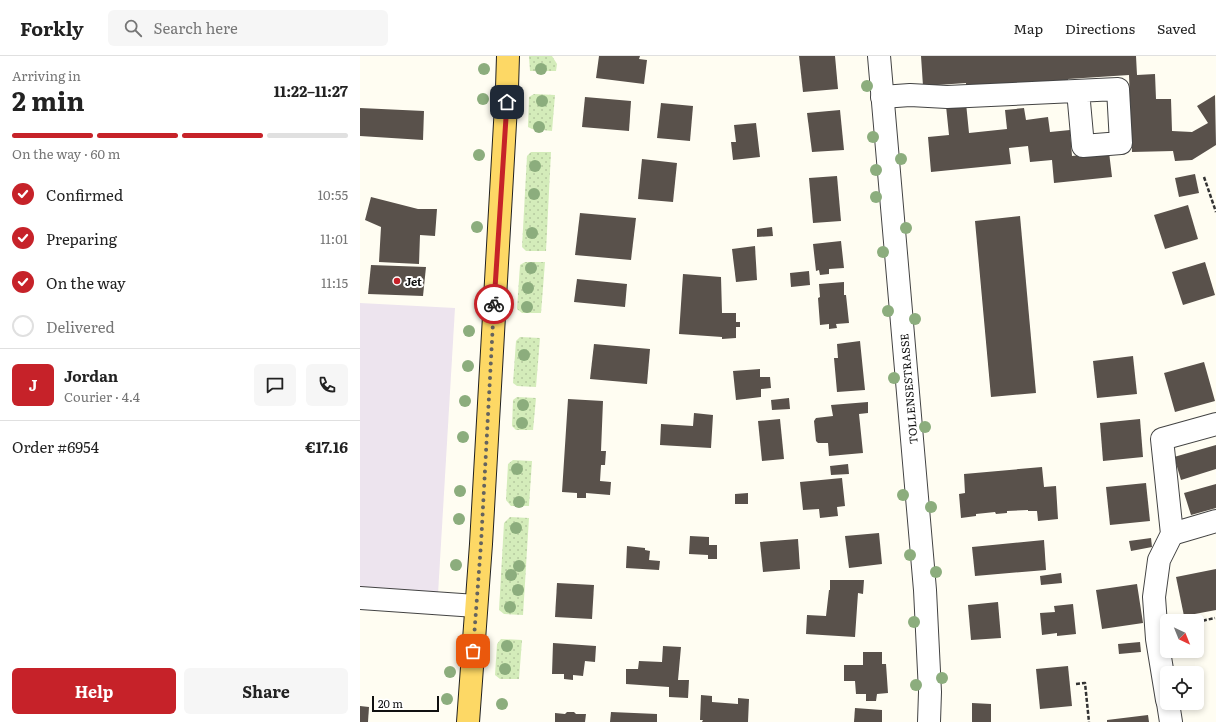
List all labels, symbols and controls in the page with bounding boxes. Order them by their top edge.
search box [108,10,388,46]
text: Forkly [20,14,84,42]
text: Search here [154,16,238,39]
icon: search [122,17,144,39]
text: Map [1013,18,1043,38]
text: Directions [1065,18,1135,38]
text: Saved [1157,18,1196,38]
text: Arriving in [12,66,81,85]
text: 11:22–11:27 [274,79,348,102]
text: 2 min [12,80,85,119]
pin [490,85,524,119]
icon: home [496,91,518,113]
text: On the way · 60 m [12,144,120,163]
icon: check [12,183,34,205]
text: Confirmed [46,183,123,206]
text: 10:55 [318,185,348,204]
icon: check [12,227,34,249]
text: Preparing [46,227,117,250]
text: 11:01 [320,229,348,248]
icon: check [12,271,34,293]
text: On the way [46,271,126,294]
text: 11:15 [321,273,348,292]
place label: Jet [405,273,422,289]
marker: Jet [392,276,402,286]
courier [474,284,514,324]
icon: bike [483,293,505,315]
text: Delivered [46,315,115,338]
street label: TOLLENSESTRASSE [895,333,921,445]
text: Jordan [64,364,118,387]
button: chat [254,364,296,406]
button: phone [306,364,348,406]
text: J [29,373,37,396]
text: Courier · 4.4 [64,387,140,406]
text: Order #6954 [12,435,99,458]
text: €17.16 [305,435,348,458]
north arrow [1160,614,1204,658]
map controls [1160,614,1204,710]
pin [456,634,490,668]
icon: bag [462,640,484,662]
button: locate [1160,666,1204,710]
button: Help [12,668,176,714]
button: Share [184,668,348,714]
scale bar [372,694,439,713]
text: 20 m [378,695,403,711]

